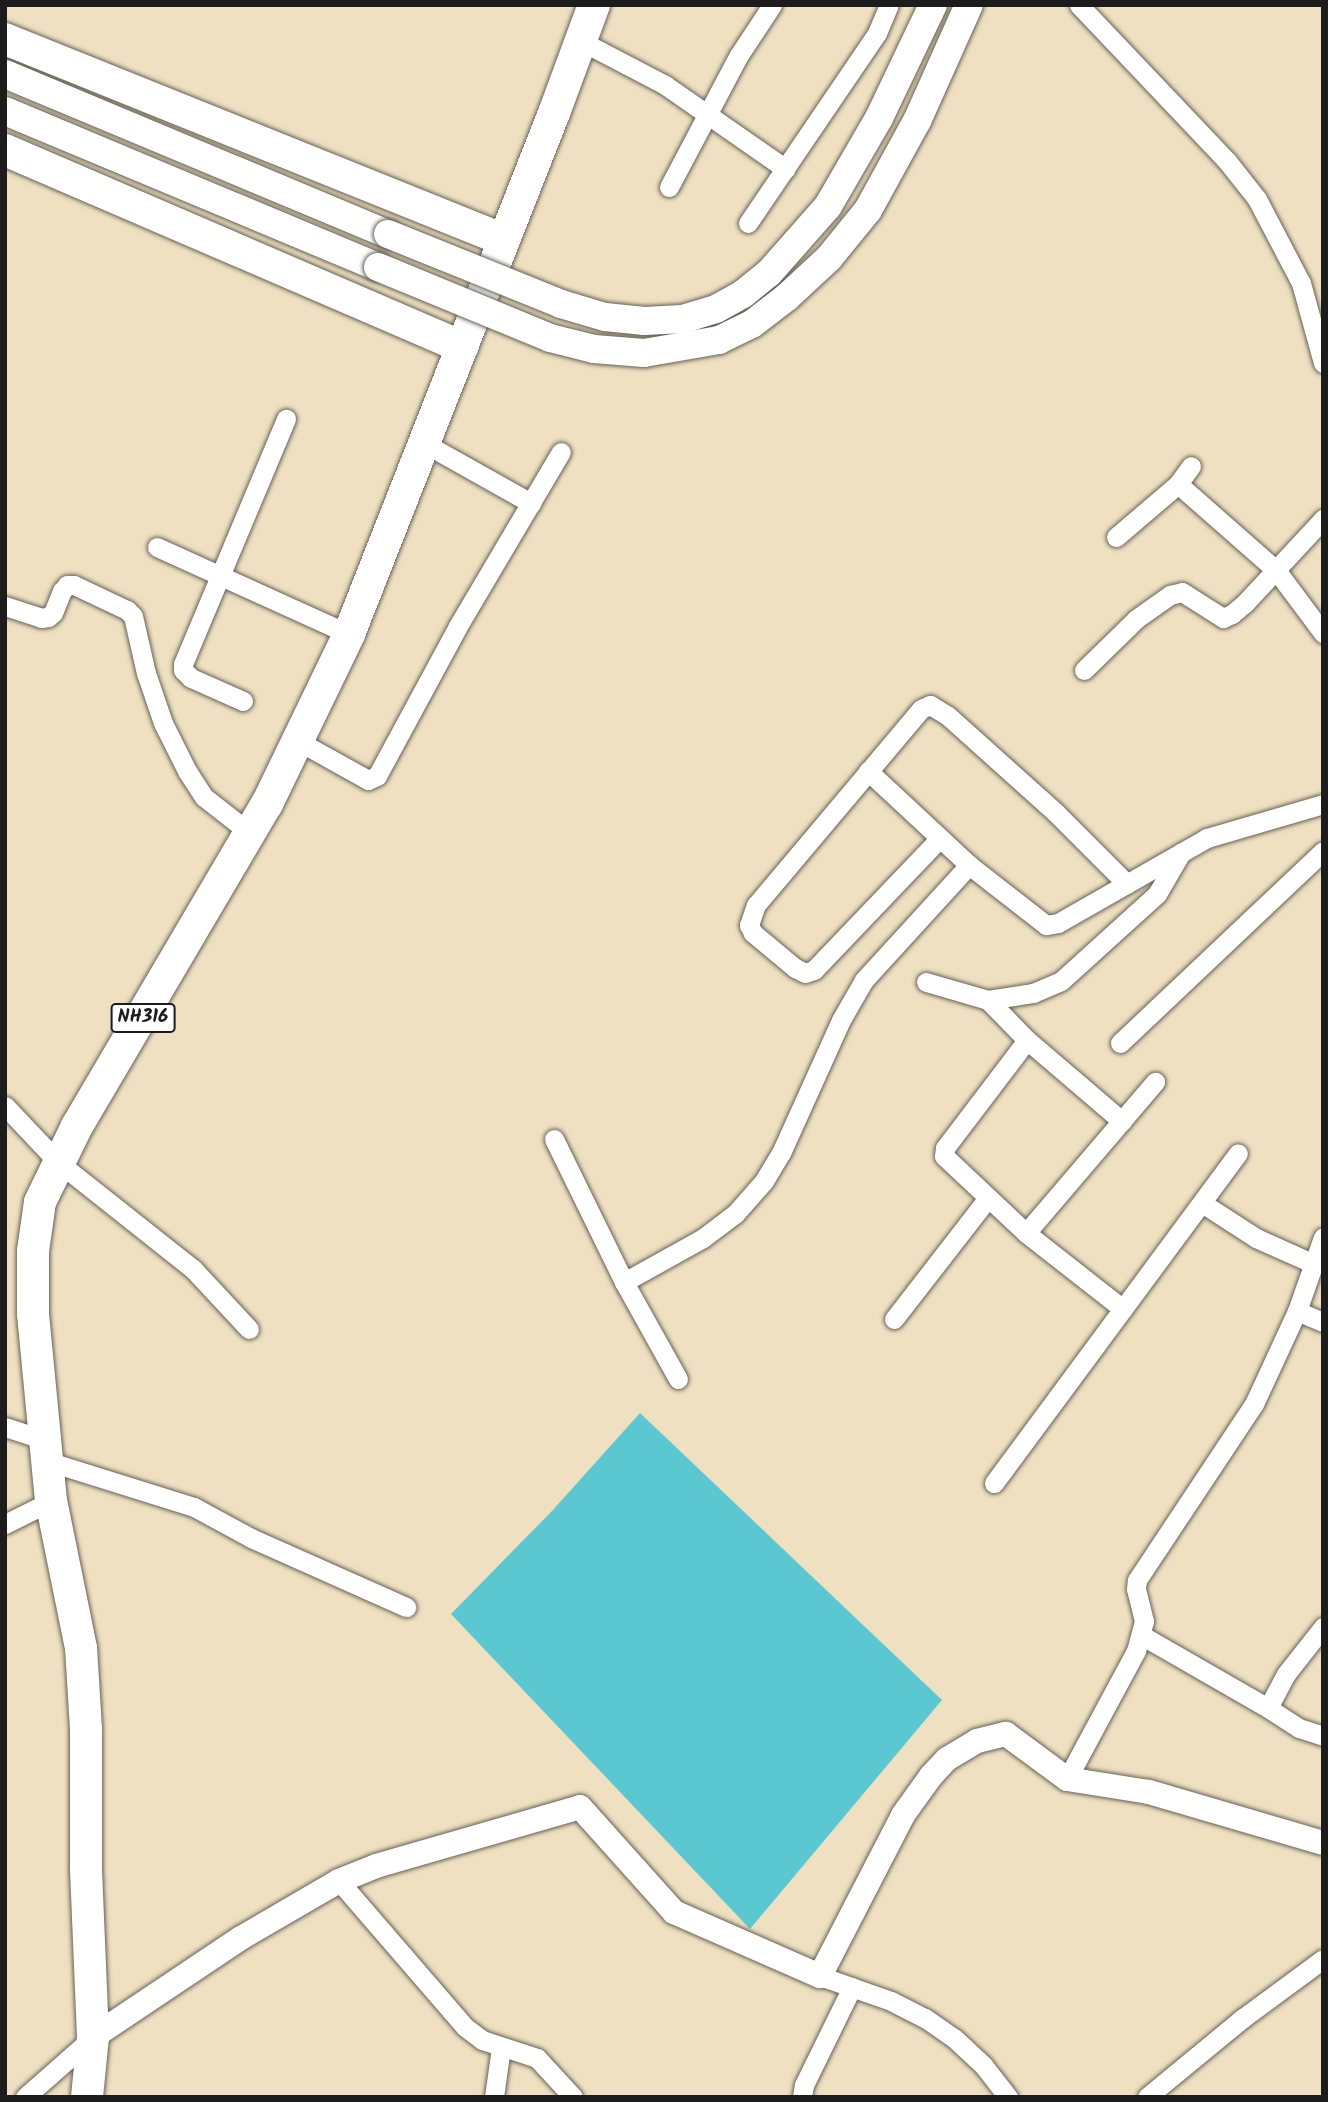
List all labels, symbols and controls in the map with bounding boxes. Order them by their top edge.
road number: NH316 [110,1002,176,1034]

